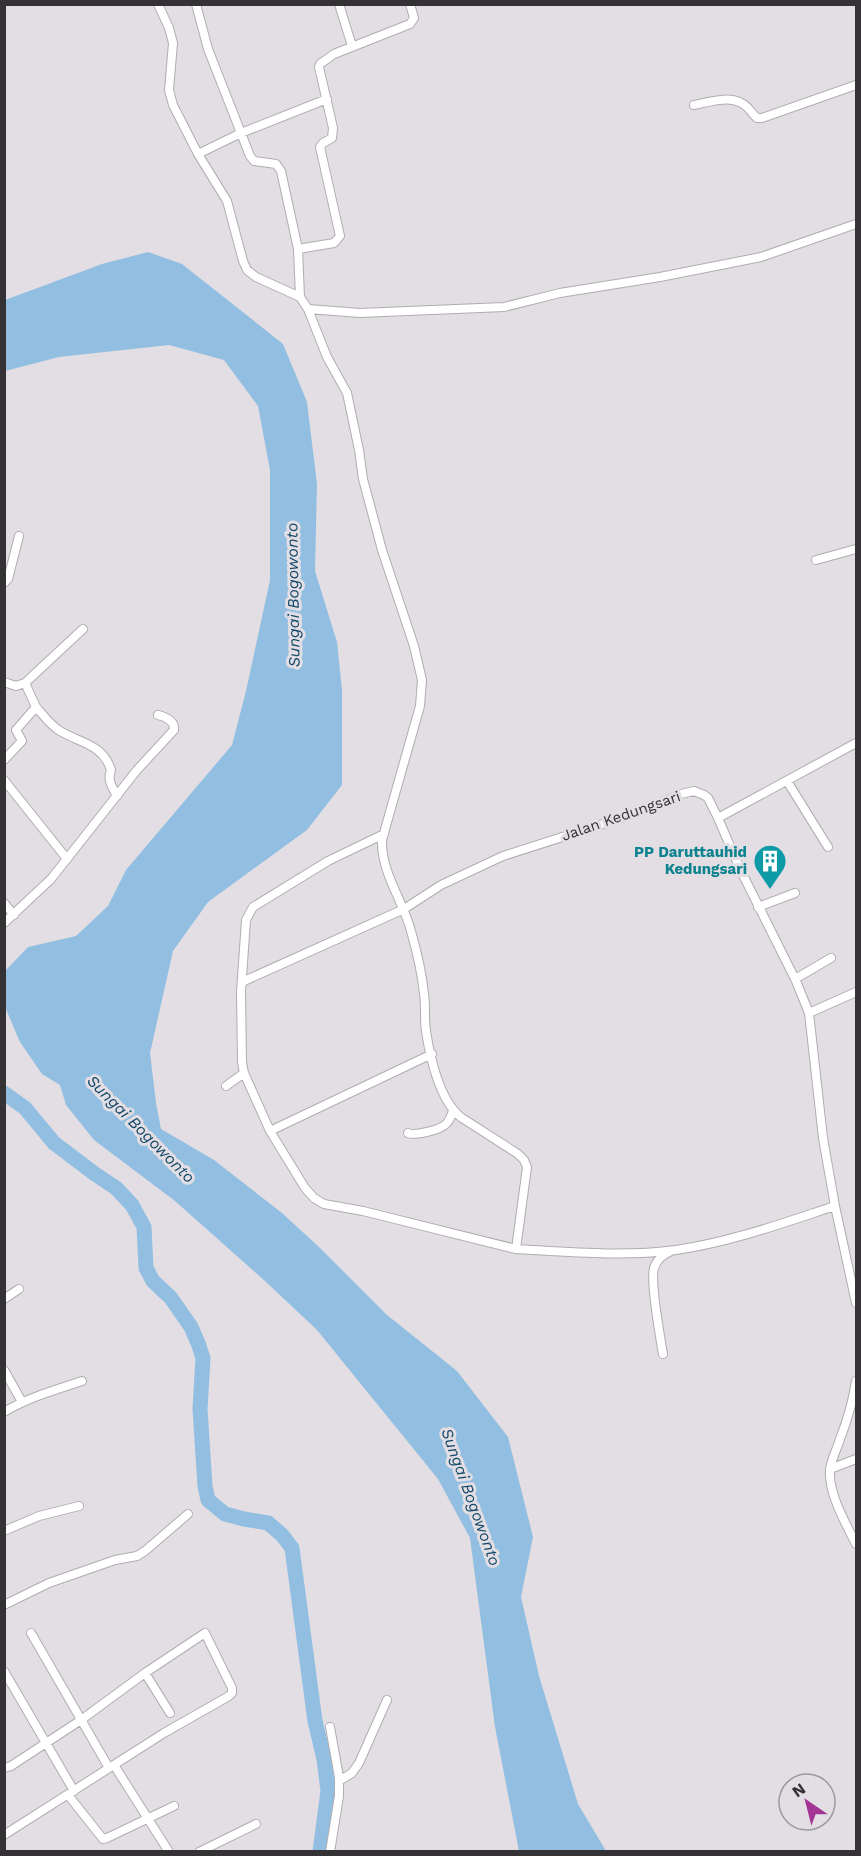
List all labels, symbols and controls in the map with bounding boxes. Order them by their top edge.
water label: Sungai Bogowonto [282,522,304,668]
street label: Jalan Kedungsari [559,787,683,845]
place label: PP Daruttauhid Kedungsari [634,843,747,878]
building icon: PP Daruttauhid Kedungsari [752,843,788,890]
water label: Sungai Bogowonto [83,1071,199,1187]
water label: Sungai Bogowonto [437,1426,505,1568]
north arrow [777,1772,837,1832]
text: N [788,1779,809,1801]

